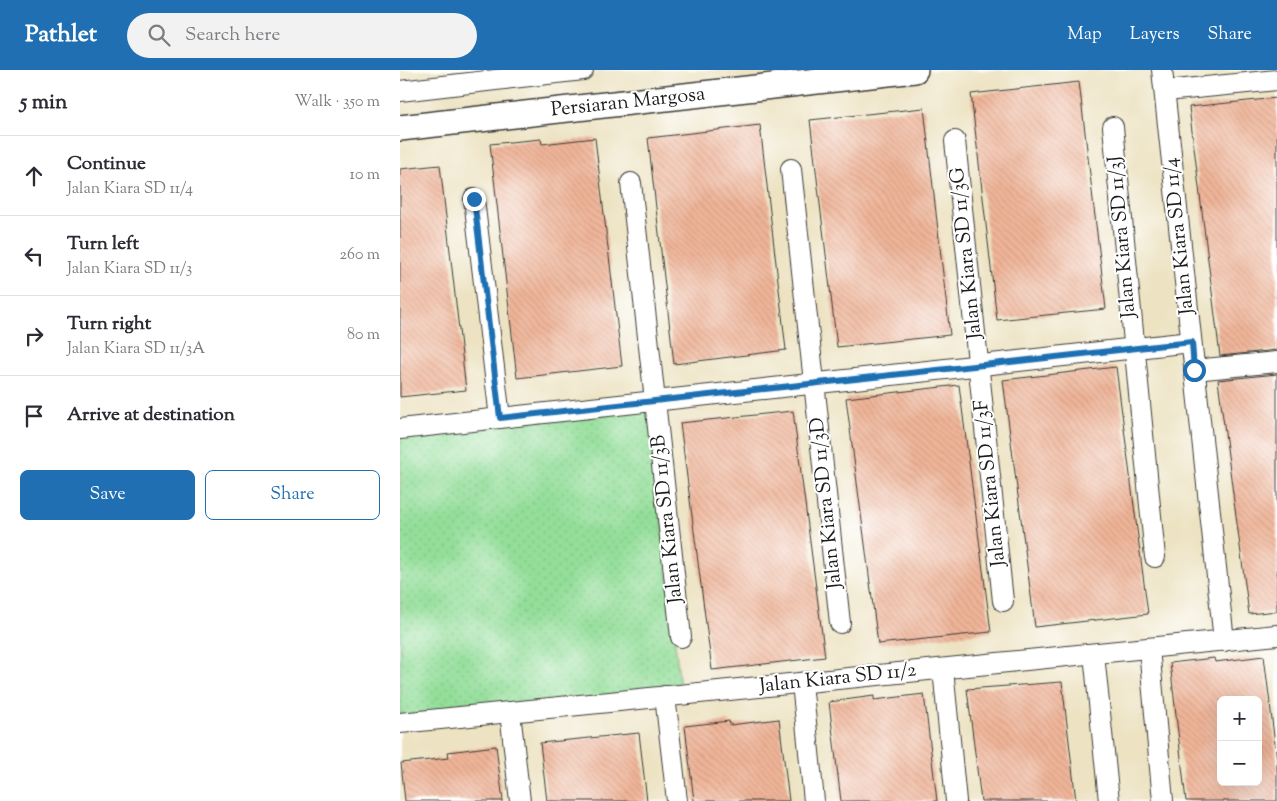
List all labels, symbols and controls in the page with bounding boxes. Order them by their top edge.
search box [127,13,477,58]
text: Pathlet [25,18,97,52]
icon: search [145,21,173,49]
text: Search here [185,22,280,49]
text: Map [1067,22,1102,48]
text: Layers [1130,22,1180,48]
text: Share [1208,22,1252,48]
street label: Persiaran Margosa [549,80,707,126]
text: 5 min [20,88,67,118]
text: Walk · 350 m [295,91,380,114]
text: Continue [67,151,146,178]
street label: Jalan Kiara SD 11/3J [1101,155,1145,320]
street label: Jalan Kiara SD 11/4 [1157,156,1203,317]
icon: ahead [20,162,48,190]
text: 10 m [350,164,380,187]
street label: Jalan Kiara SD 11/3G [944,166,991,341]
text: Jalan Kiara SD 11/4 [67,178,193,201]
route end [463,188,486,211]
text: Turn left [67,231,139,258]
icon: left [20,242,48,270]
text: 260 m [339,244,380,267]
text: Jalan Kiara SD 11/3 [67,258,192,281]
text: Turn right [67,311,151,338]
icon: right [20,322,48,350]
text: 80 m [347,324,380,347]
text: Jalan Kiara SD 11/3A [67,338,205,361]
route start [1183,359,1206,382]
street label: Jalan Kiara SD 11/3F [968,398,1014,569]
icon: arrive [20,402,48,430]
text: Arrive at destination [67,402,235,429]
street label: Jalan Kiara SD 11/3D [804,416,851,591]
street label: Jalan Kiara SD 11/3B [645,433,691,606]
button: Save [20,470,195,520]
button: Share [205,470,380,520]
street label: Jalan Kiara SD 11/2 [757,656,918,702]
map controls [1217,696,1262,786]
button: + [1217,696,1262,741]
button: − [1217,741,1262,786]

